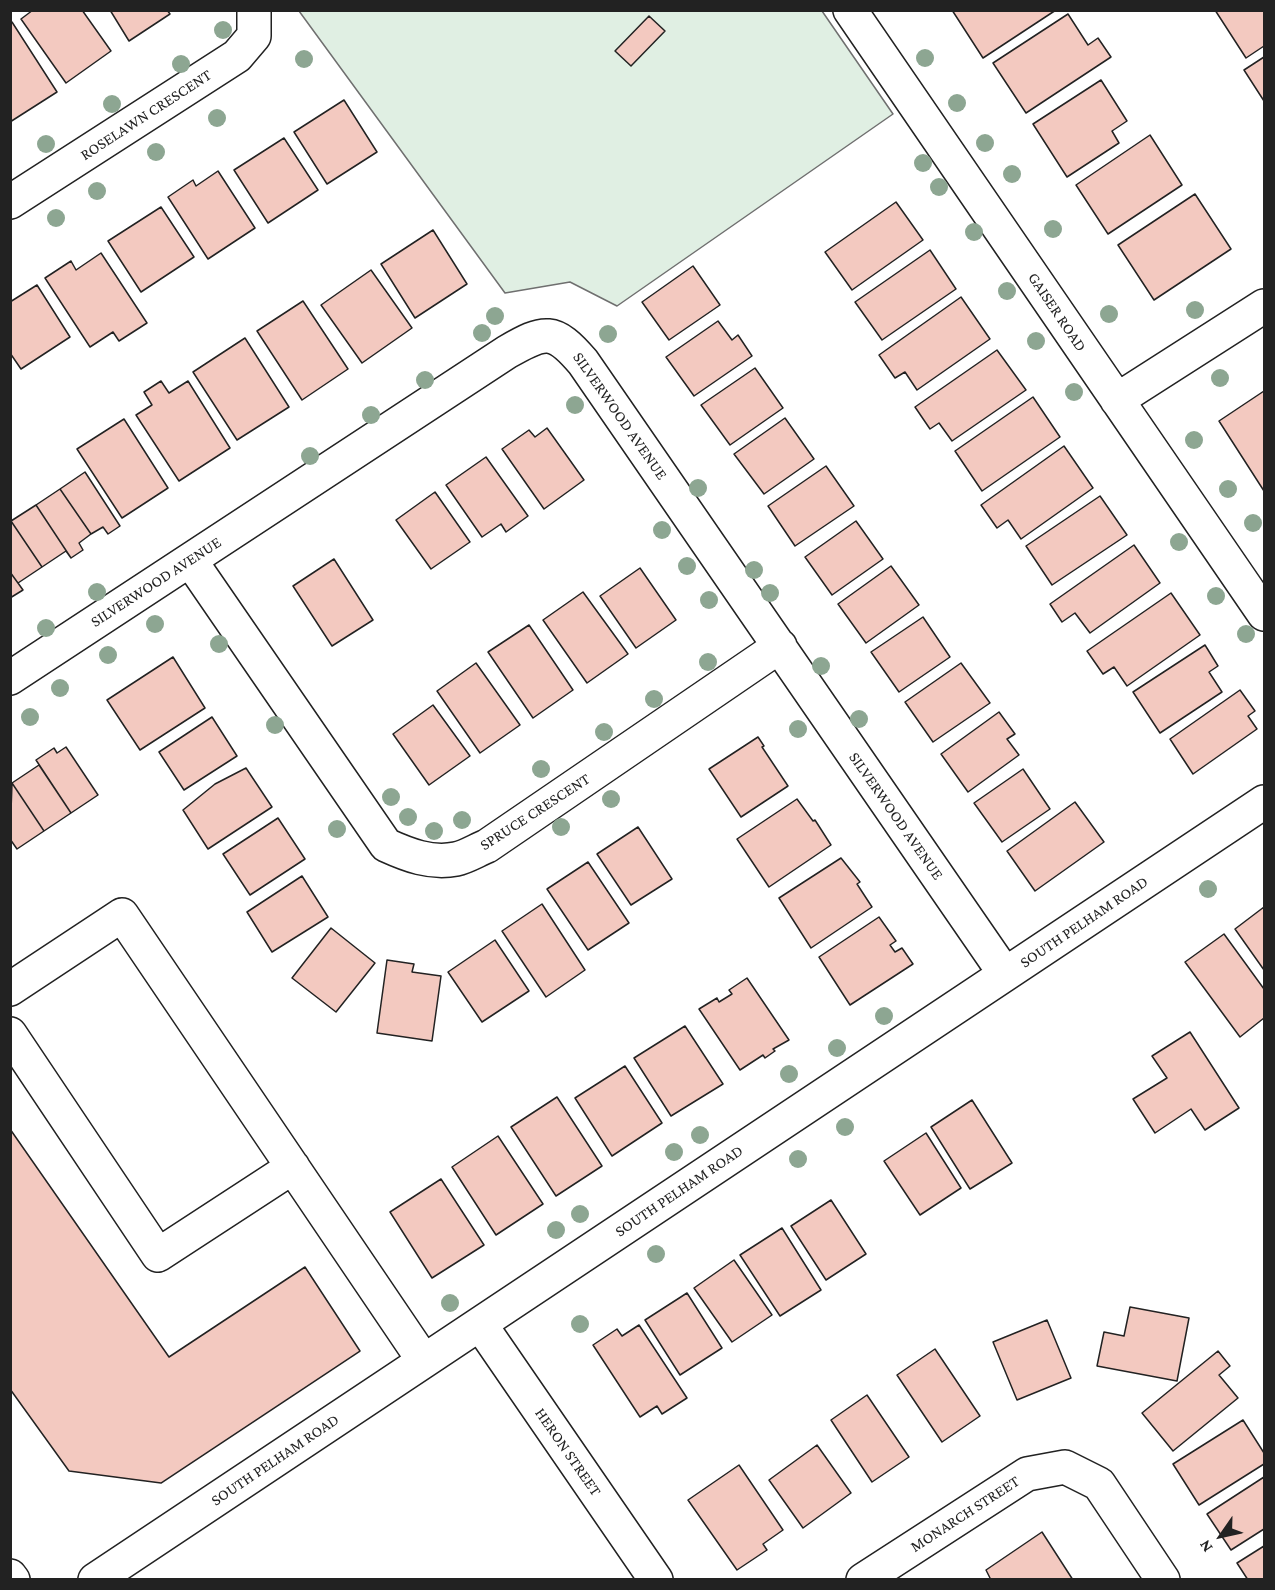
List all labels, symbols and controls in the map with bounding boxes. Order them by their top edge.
street label: ROSELAWN CRESCENT [77,65,215,165]
street label: GAISER ROAD [1024,269,1090,355]
street label: SILVERWOOD AVENUE [569,348,671,484]
street label: SILVERWOOD AVENUE [87,533,225,631]
street label: SILVERWOOD AVENUE [845,748,947,884]
street label: SPRUCE CRESCENT [476,769,594,855]
street label: SOUTH PELHAM ROAD [1016,872,1152,972]
street label: SOUTH PELHAM ROAD [611,1141,747,1241]
street label: HERON STREET [531,1404,605,1500]
street label: SOUTH PELHAM ROAD [207,1410,343,1510]
street label: MONARCH STREET [907,1472,1023,1556]
north arrow [1191,1506,1251,1566]
text: N [1196,1537,1216,1556]

